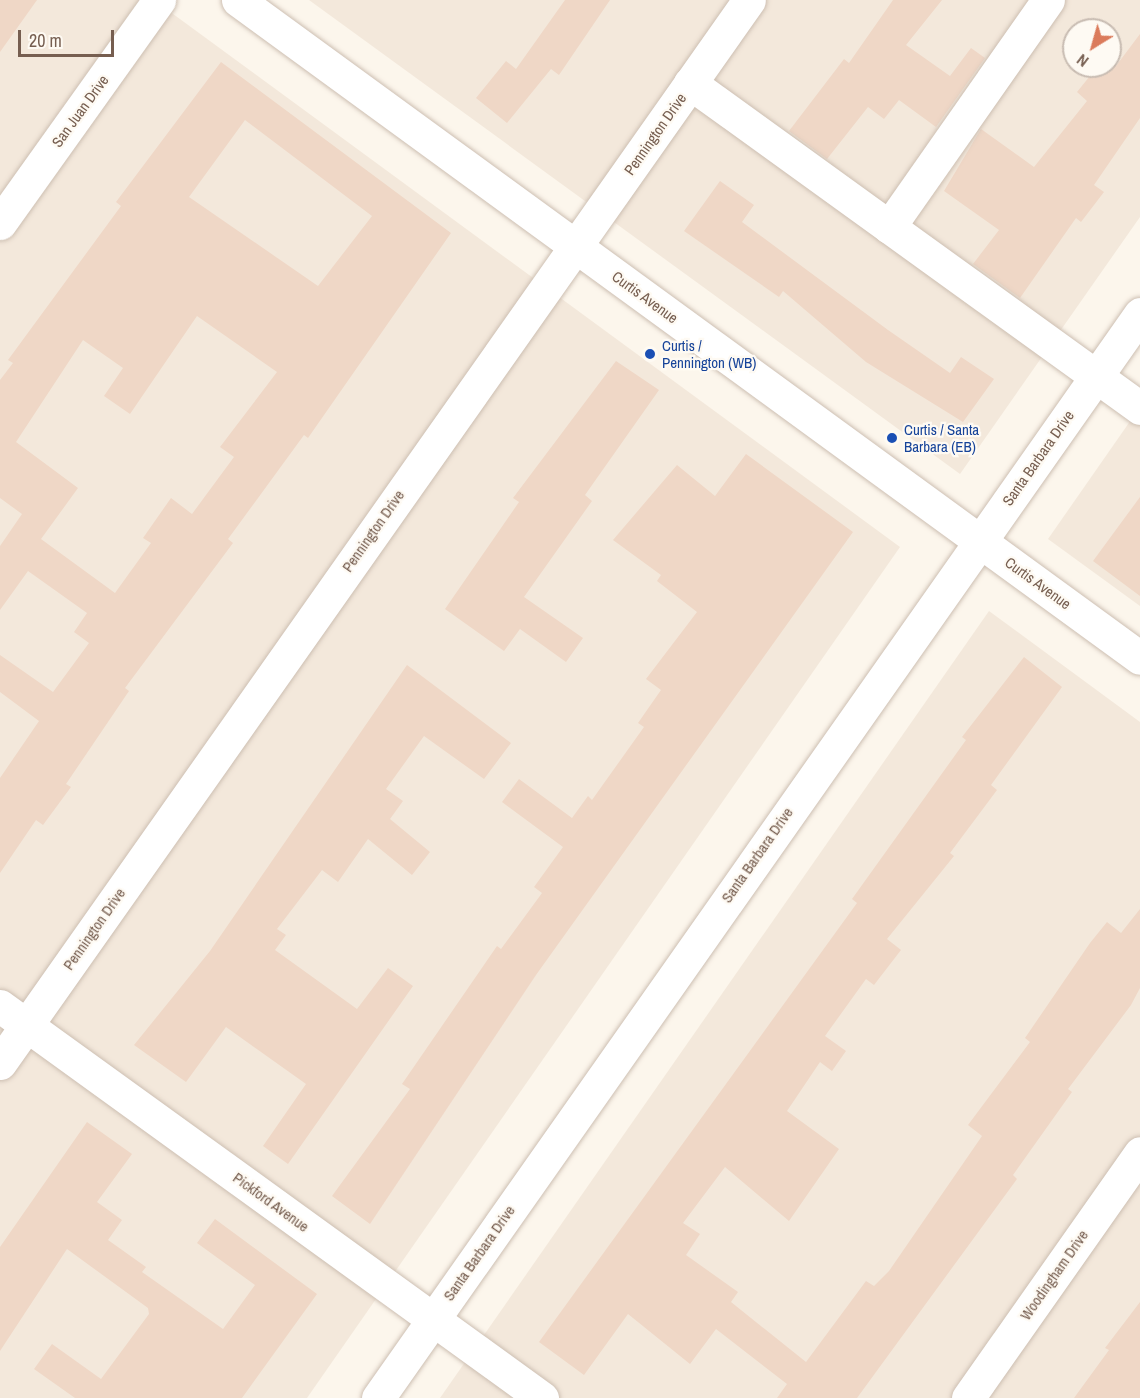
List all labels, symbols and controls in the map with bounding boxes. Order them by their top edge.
scale bar [21,18,117,56]
north arrow [1062,18,1122,78]
text: 20 m [29,28,62,53]
text: N [1072,49,1093,72]
street label: San Juan Drive [48,71,112,151]
street label: Pennington Drive [620,90,690,178]
street label: Curtis Avenue [608,267,682,327]
place label: Curtis / Pennington (WB) [662,336,756,371]
marker: Curtis / Pennington (WB) [643,347,657,361]
street label: Santa Barbara Drive [998,407,1078,509]
place label: Curtis / Santa Barbara (EB) [904,420,979,455]
marker: Curtis / Santa Barbara (EB) [885,431,899,445]
street label: Pennington Drive [338,487,408,575]
street label: Curtis Avenue [1001,553,1075,613]
street label: Santa Barbara Drive [717,804,797,906]
street label: Pennington Drive [59,885,129,973]
street label: Pickford Avenue [229,1168,313,1236]
street label: Santa Barbara Drive [439,1202,519,1304]
street label: Woodingham Drive [1016,1227,1092,1323]

